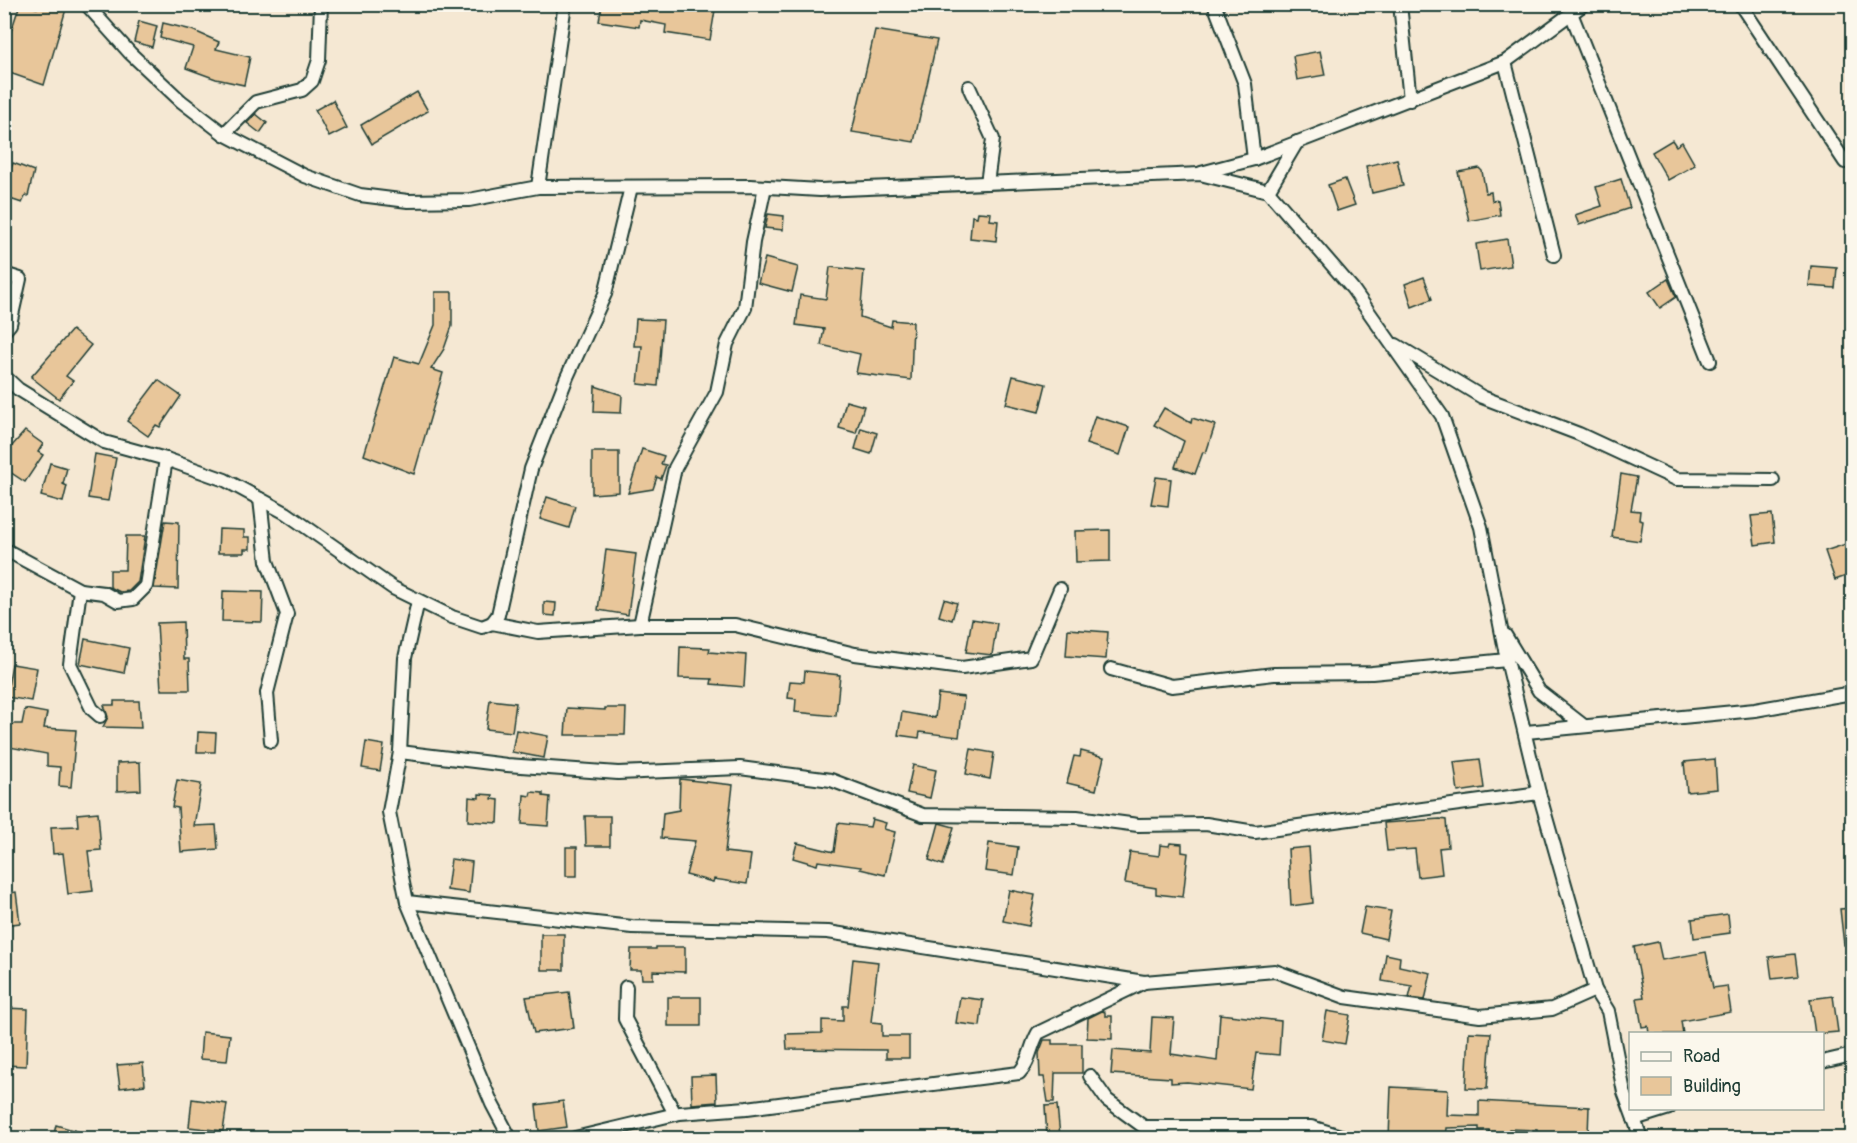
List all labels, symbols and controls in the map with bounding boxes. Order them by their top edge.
legend [1629,1032,1824,1110]
text: Road [1683,1045,1720,1068]
text: Building [1683,1075,1741,1098]

